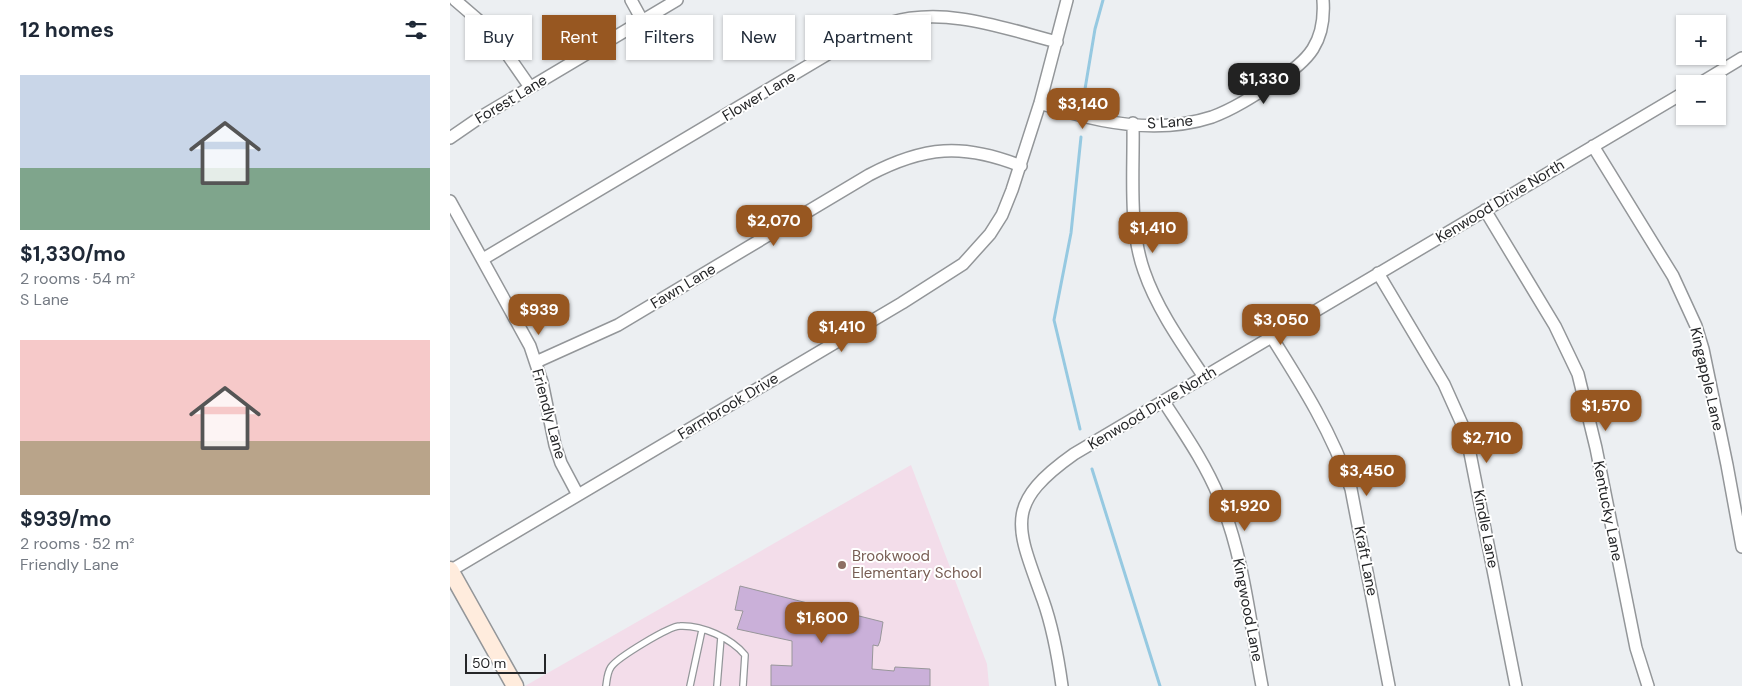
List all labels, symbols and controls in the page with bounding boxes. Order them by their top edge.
chip: Buy [465,15,532,60]
chip: Rent [542,15,616,60]
chip: Filters [626,15,713,60]
chip: New [723,15,795,60]
chip: Apartment [805,15,931,60]
map controls [1676,15,1726,125]
button: + [1676,15,1726,65]
text: 12 homes [20,16,114,44]
icon: filters [402,16,430,44]
pin: $1,330 [1223,62,1305,105]
street label: Flower Lane [719,66,799,126]
text: $1,330 [1239,68,1289,89]
street label: Forest Lane [471,70,551,128]
button: − [1676,75,1726,125]
pin: $3,140 [1042,88,1124,130]
text: $3,140 [1058,93,1108,114]
icon: home [180,108,270,198]
street label: S Lane [1146,110,1194,134]
street label: Kenwood Drive North [1432,155,1568,247]
pin: $2,070 [733,204,815,247]
text: $2,070 [747,210,801,231]
pin: $1,410 [1112,212,1194,254]
text: $1,410 [1130,217,1176,238]
text: $1,330/mo [20,240,126,268]
street label: Fawn Lane [647,259,719,313]
text: 2 rooms · 54 m² [20,268,135,289]
text: S Lane [20,289,69,310]
pin: $939 [509,294,569,336]
text: $939 [519,299,559,320]
pin: $3,050 [1240,304,1322,346]
text: $3,050 [1253,309,1309,330]
pin: $1,410 [801,310,883,353]
text: $1,410 [819,316,865,337]
street label: Kingapple Lane [1685,325,1729,433]
street label: Kenwood Drive North [1084,362,1220,454]
street label: Friendly Lane [527,367,571,461]
street label: Farmbrook Drive [674,368,782,444]
icon: home [180,373,270,463]
pin: $1,570 [1565,390,1647,432]
text: $1,570 [1581,395,1631,416]
pin: $2,710 [1446,422,1528,464]
text: $2,710 [1463,427,1511,448]
pin: $3,450 [1326,454,1408,497]
street label: Kentucky Lane [1588,459,1628,563]
text: $3,450 [1340,460,1394,481]
street label: Kindle Lane [1469,488,1503,570]
pin: $1,920 [1204,490,1286,532]
text: $1,920 [1220,495,1270,516]
text: $939/mo [20,505,111,533]
street label: Kraft Lane [1349,524,1383,598]
text: 2 rooms · 52 m² [20,533,135,554]
place label: Brookwood Elementary School [852,546,982,583]
text: Friendly Lane [20,554,119,575]
street label: Kingwood Lane [1228,557,1268,663]
marker: Brookwood Elementary School [836,559,848,571]
pin: $1,600 [781,602,863,644]
text: $1,600 [796,607,848,628]
scale bar [465,651,546,674]
text: 50 m [472,654,506,672]

